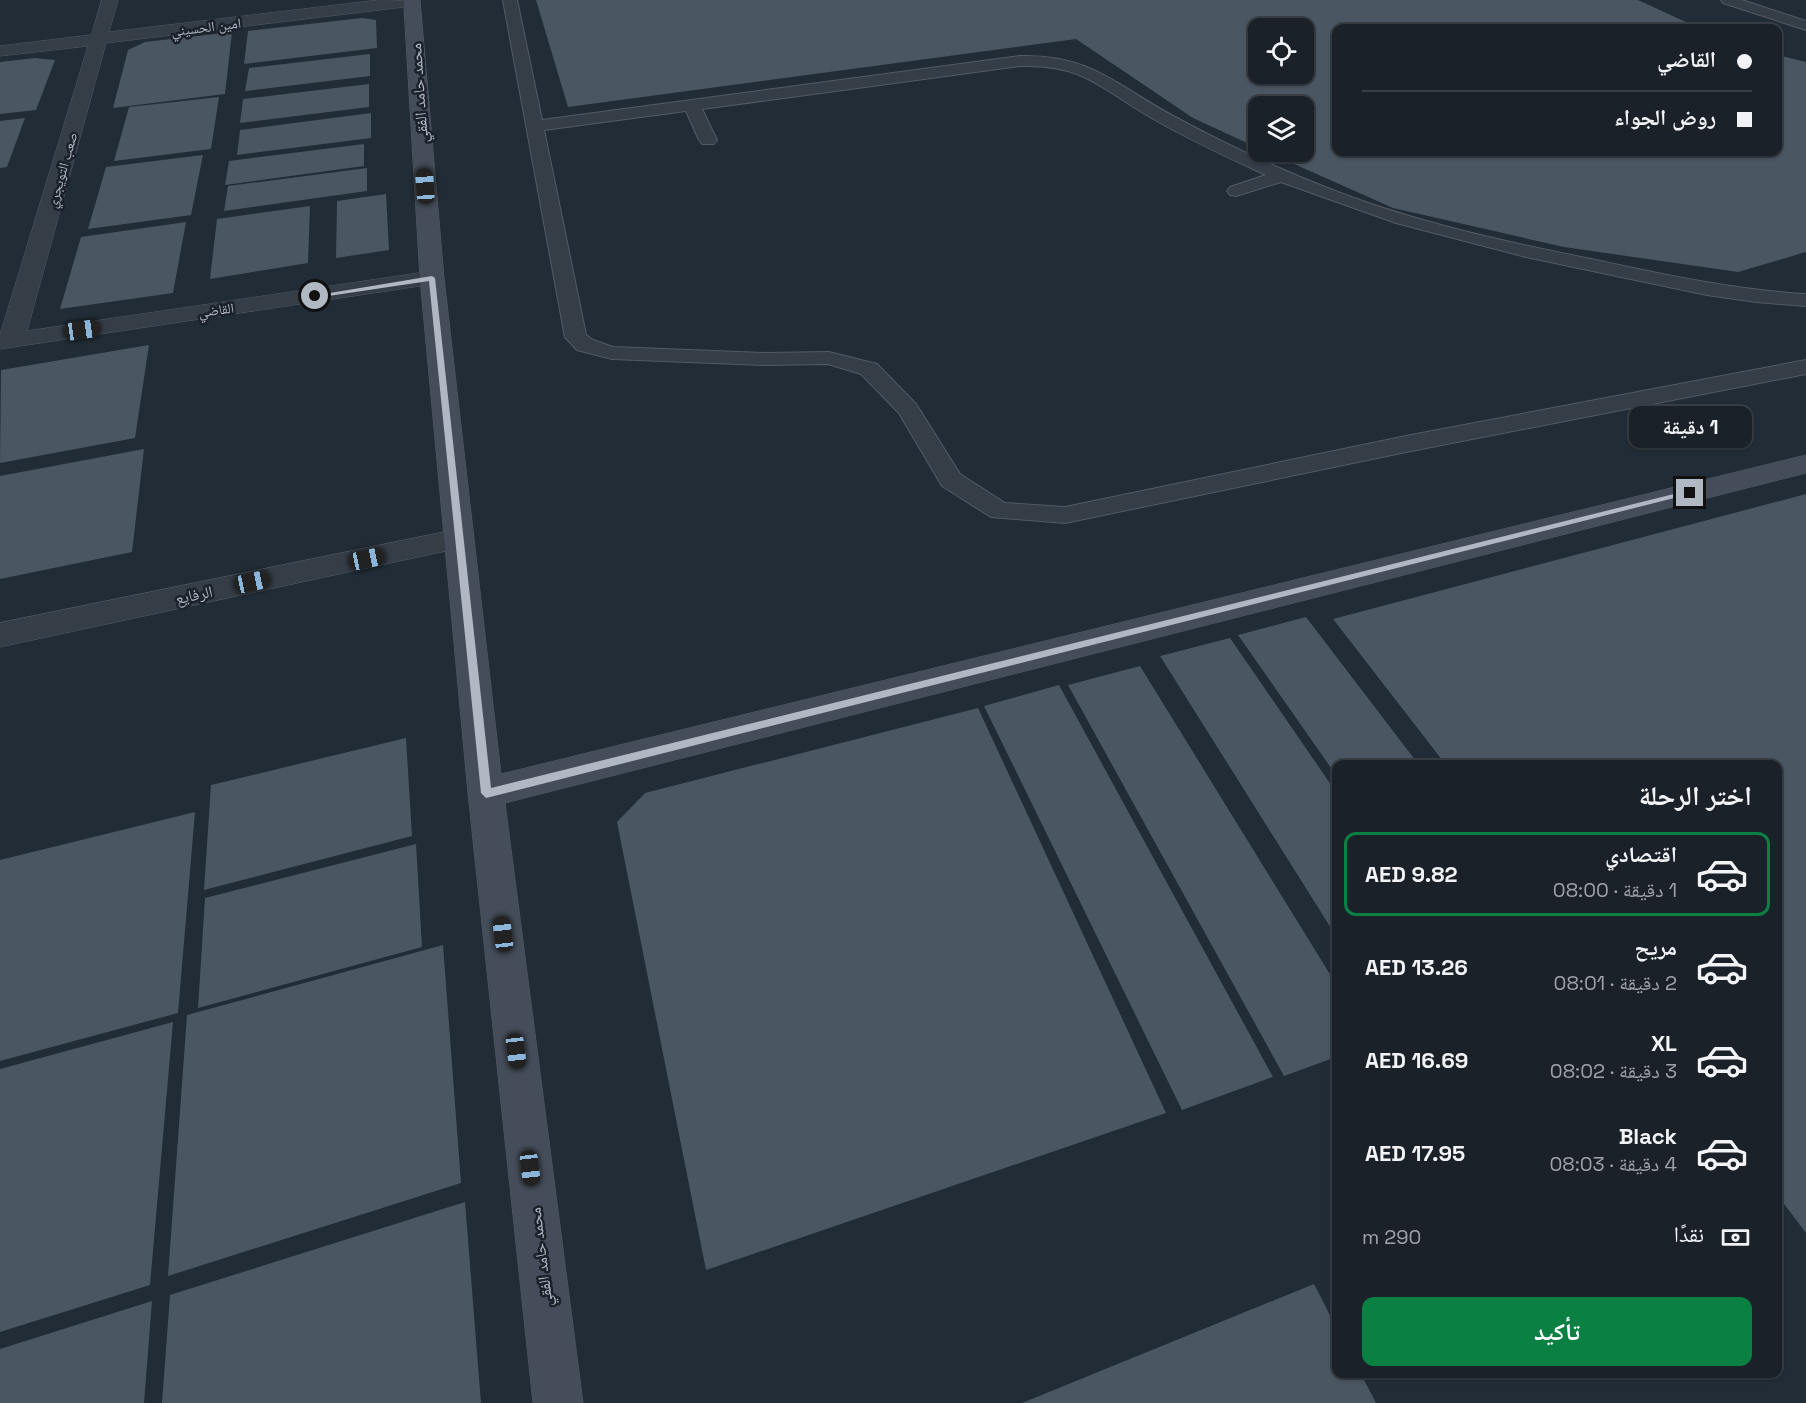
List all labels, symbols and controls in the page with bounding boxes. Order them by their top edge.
street label: امين الحسيني [170,14,242,43]
map controls [1248,18,1314,162]
button: locate [1248,18,1314,84]
street label: محمد حامد الفقي [405,42,435,144]
text: القاضي [1657,45,1716,73]
button: layers [1248,96,1314,162]
text: روض الجواء [1614,103,1716,131]
street label: صعب التويجري [43,130,84,211]
car [415,167,435,205]
route start [301,282,328,309]
street label: القاضي [197,299,235,324]
car [63,319,101,341]
callout: 1 دقيقة [1628,406,1752,448]
text: 1 دقيقة [1662,414,1719,440]
route end [1676,479,1703,506]
car [348,546,386,572]
car [233,569,271,595]
street label: الرفايع [173,581,215,609]
text: اختر الرحلة [1639,778,1752,813]
text: اقتصادي [1605,840,1677,868]
icon: car [1695,847,1749,901]
text: AED 9.82 [1365,860,1458,888]
text: 1 دقيقة · 08:00 [1553,877,1677,903]
car [492,915,514,953]
text: مريح [1634,933,1677,961]
icon: car [1695,940,1749,994]
text: AED 13.26 [1365,953,1468,981]
text: 2 دقيقة · 08:01 [1554,970,1677,996]
text: XL [1651,1029,1677,1057]
car [505,1032,527,1070]
icon: car [1695,1033,1749,1087]
text: AED 16.69 [1365,1046,1468,1074]
text: 3 دقيقة · 08:02 [1550,1058,1677,1084]
text: Black [1619,1122,1677,1150]
icon: car [1695,1126,1749,1180]
text: AED 17.95 [1365,1139,1465,1167]
car [519,1149,541,1187]
text: 4 دقيقة · 08:03 [1549,1151,1677,1177]
street label: محمد حامد الفقي [524,1206,560,1308]
text: نقدًا [1674,1220,1704,1248]
icon: cash [1719,1221,1752,1254]
text: 290 m [1362,1224,1421,1250]
button: تأكيد [1362,1297,1752,1366]

